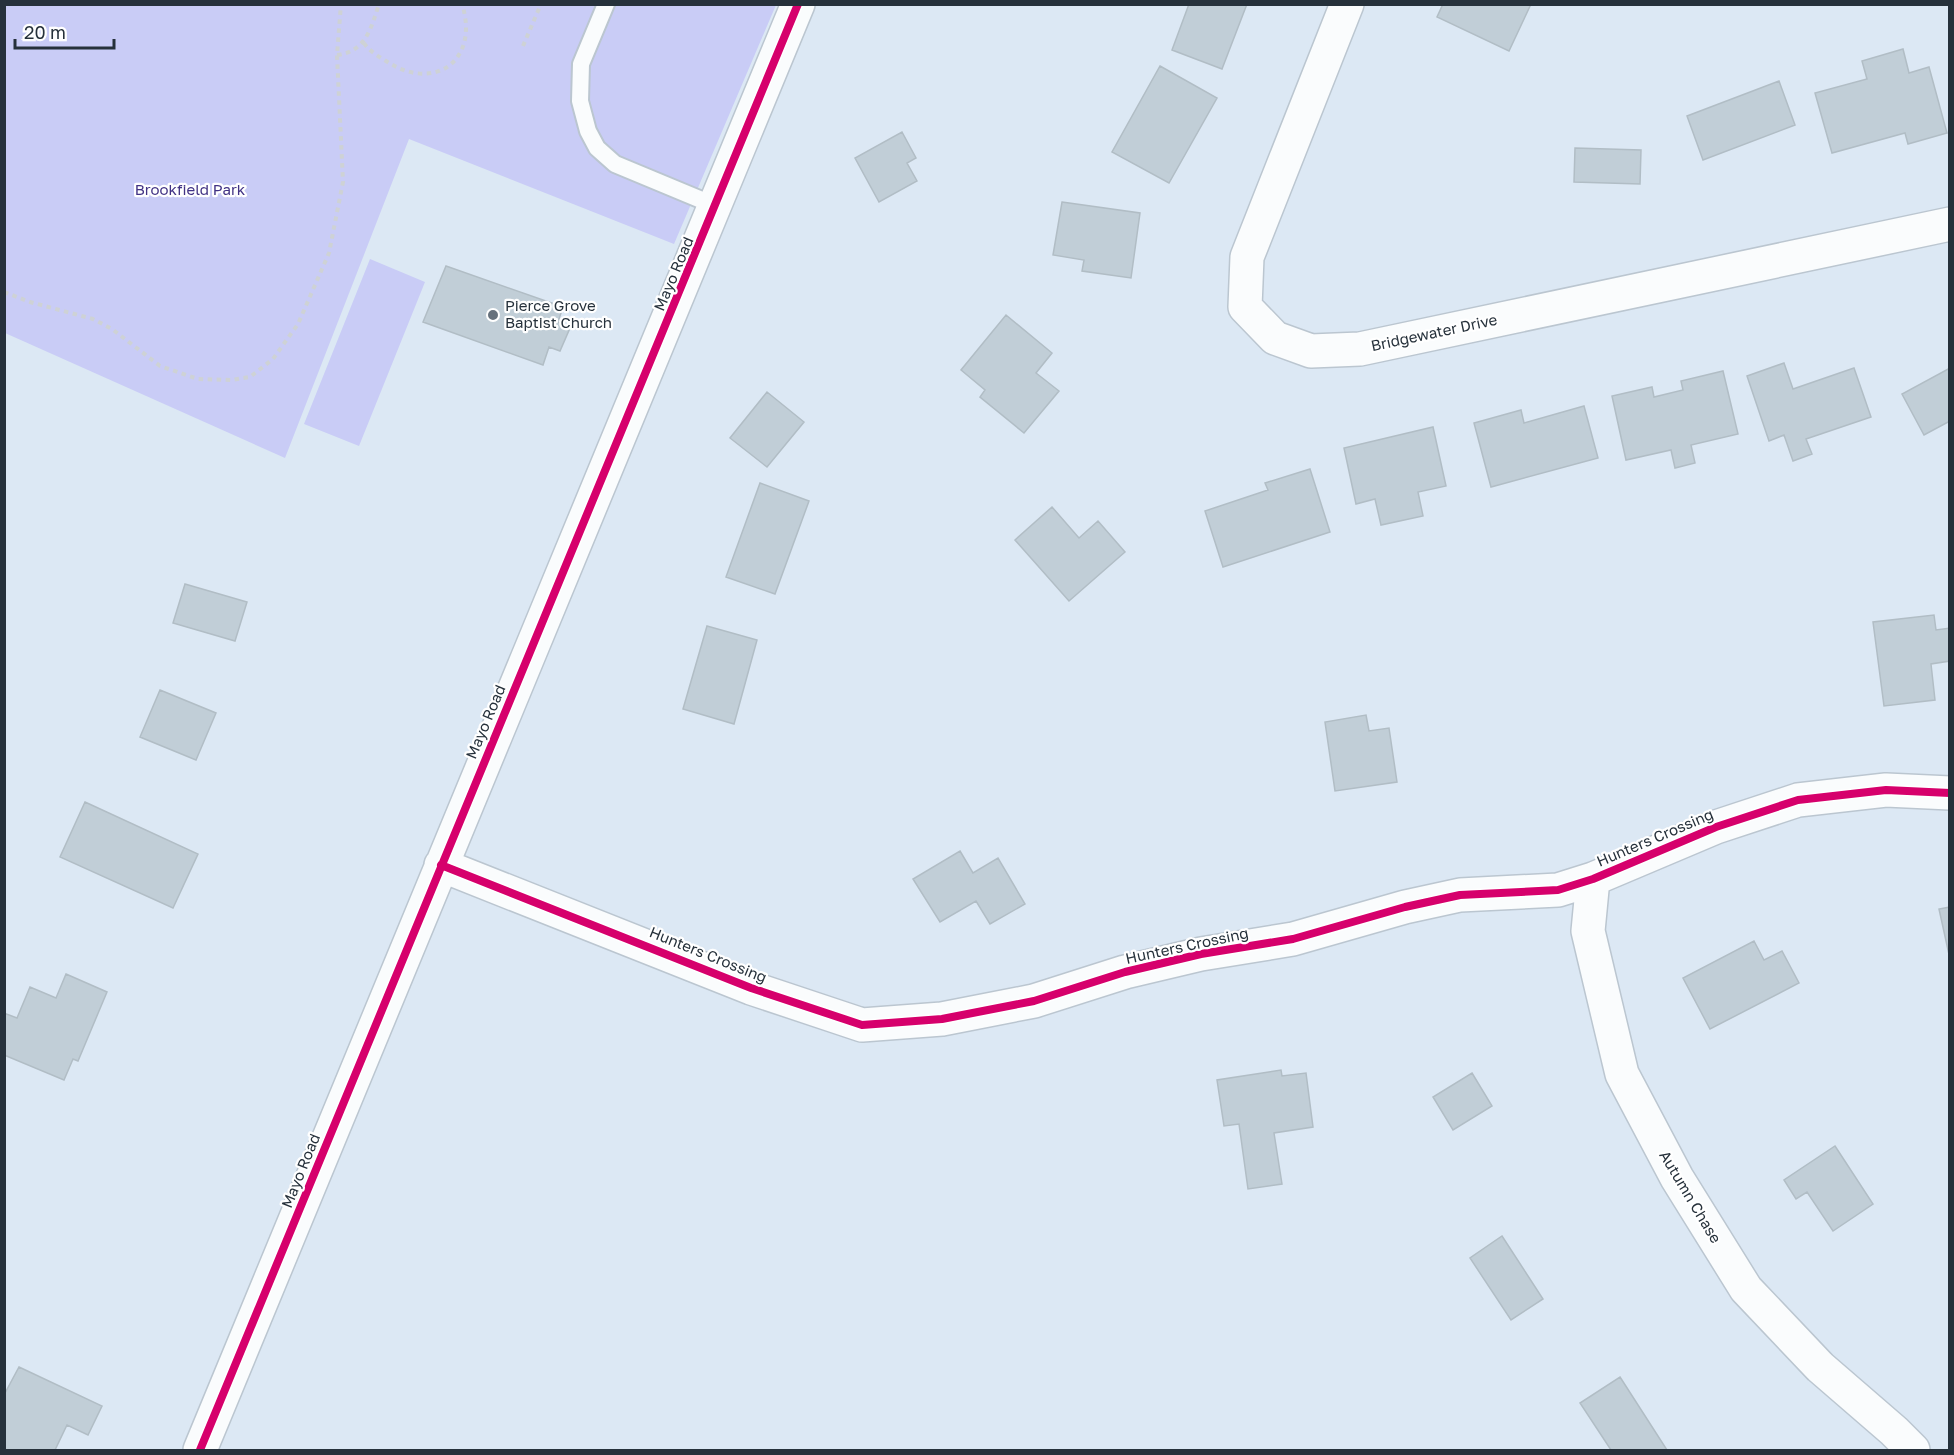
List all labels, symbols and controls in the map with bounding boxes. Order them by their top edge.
scale bar [15,12,114,50]
text: 20 m [24,21,66,43]
park label: Brookfield Park [135,180,246,198]
street label: Mayo Road [649,234,697,313]
place label: Pierce Grove Baptist Church [505,296,612,331]
marker: Pierce Grove Baptist Church [486,308,500,322]
street label: Bridgewater Drive [1369,310,1499,354]
street label: Mayo Road [461,682,509,761]
street label: Hunters Crossing [1594,804,1716,870]
street label: Hunters Crossing [647,922,770,986]
street label: Hunters Crossing [1124,923,1250,967]
street label: Mayo Road [277,1131,323,1210]
street label: Autumn Chase [1656,1147,1726,1246]

